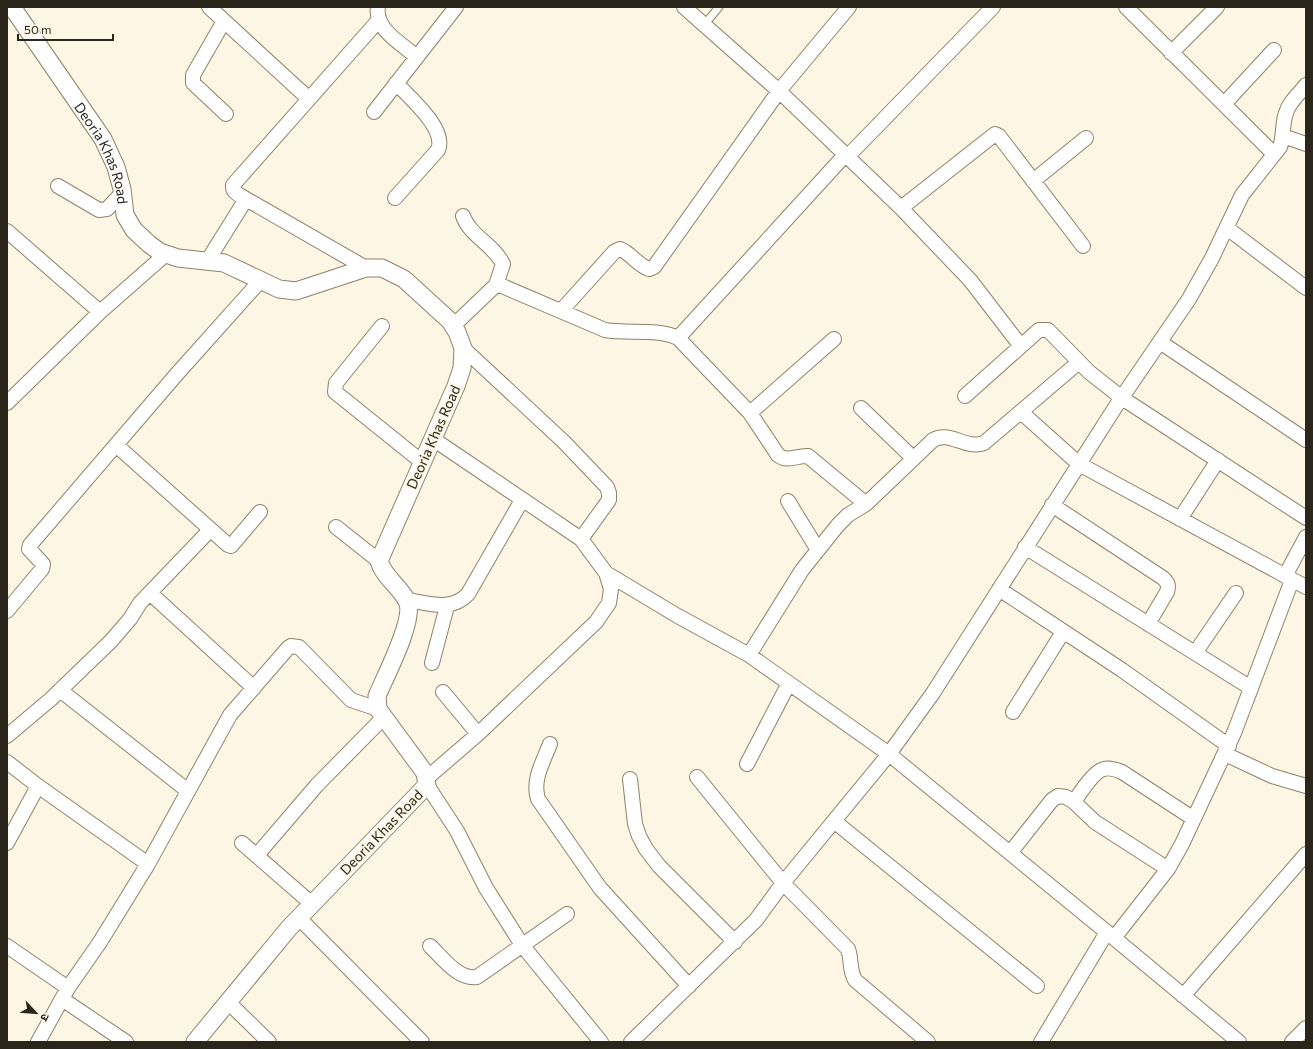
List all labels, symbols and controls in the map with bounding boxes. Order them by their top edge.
scale bar [18,16,113,42]
text: 50 m [24,22,52,36]
street label: Deoria Khas Road [71,99,132,205]
street label: Deoria Khas Road [403,382,463,492]
street label: Deoria Khas Road [336,786,426,878]
north arrow [16,993,56,1033]
text: उ [38,1012,53,1024]

